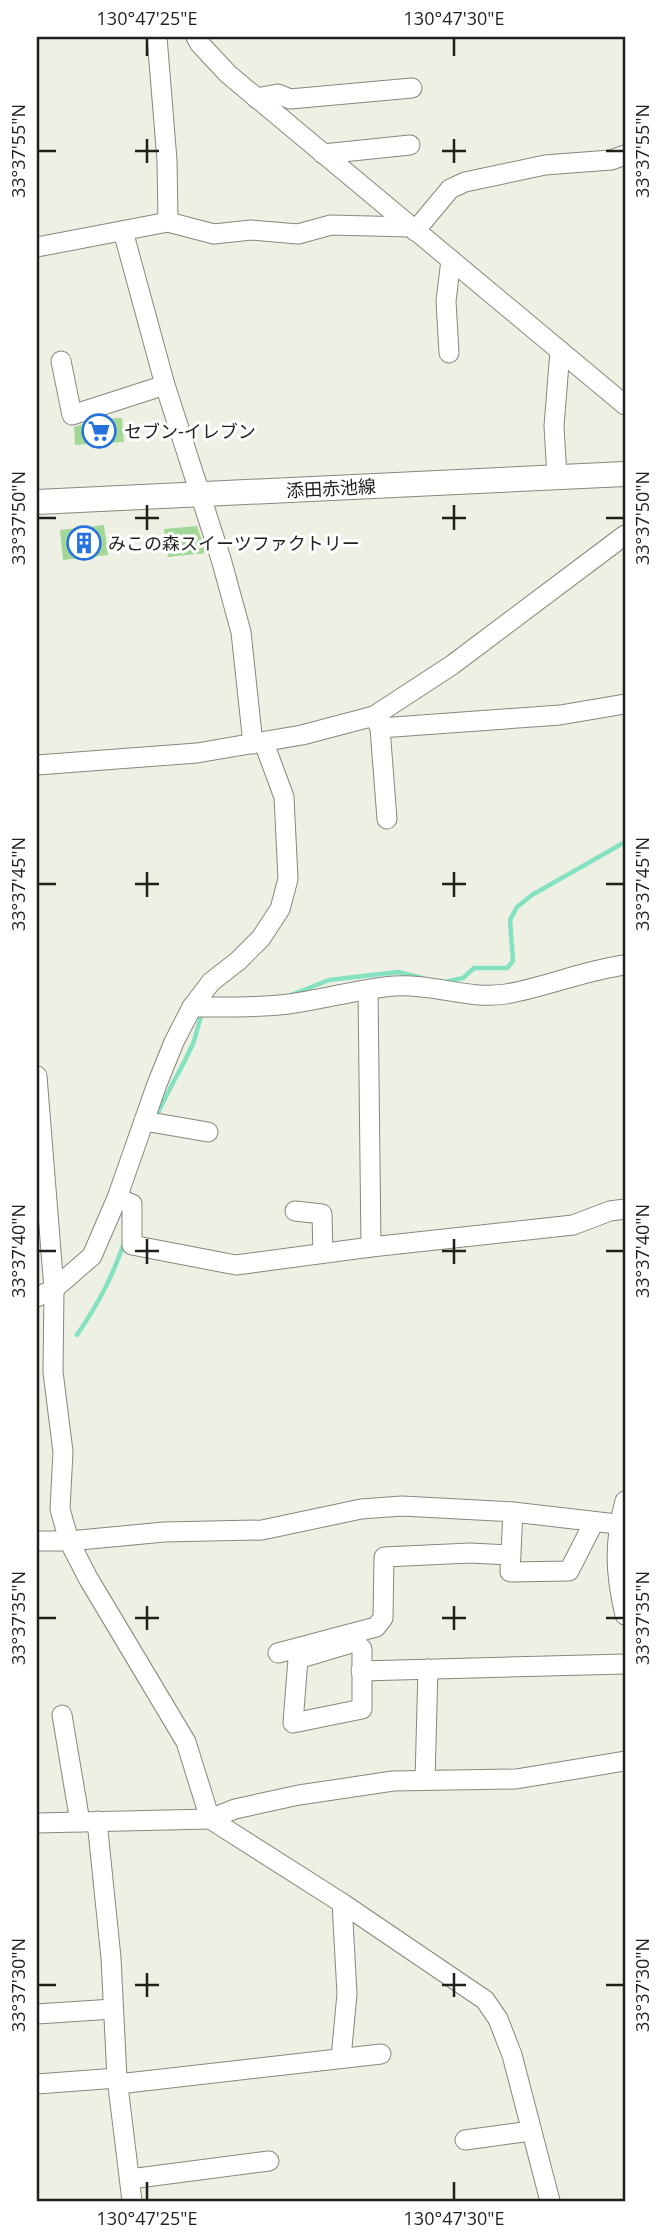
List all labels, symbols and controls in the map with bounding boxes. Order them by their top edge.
text: 130°47'25"E [97,6,197,30]
text: 130°47'30"E [404,6,504,30]
text: 33°37'55"N [6,104,30,198]
text: 33°37'55"N [630,104,654,198]
supermarket icon: セブン-イレブン [80,412,118,450]
place label: セブン-イレブン [124,419,256,443]
text: 33°37'50"N [6,471,30,565]
text: 33°37'50"N [630,471,654,565]
street label: 添田赤池線 [285,474,377,502]
building icon: みこの森スイーツファクトリー [65,524,103,562]
place label: みこの森スイーツファクトリー [108,531,360,555]
text: 33°37'45"N [6,837,30,931]
text: 33°37'45"N [630,837,654,931]
text: 33°37'40"N [6,1204,30,1298]
text: 33°37'40"N [630,1204,654,1298]
text: 33°37'35"N [6,1571,30,1665]
text: 33°37'35"N [630,1571,654,1665]
text: 33°37'30"N [6,1938,30,2032]
text: 33°37'30"N [630,1938,654,2032]
text: 130°47'25"E [97,2206,197,2230]
text: 130°47'30"E [404,2206,504,2230]

